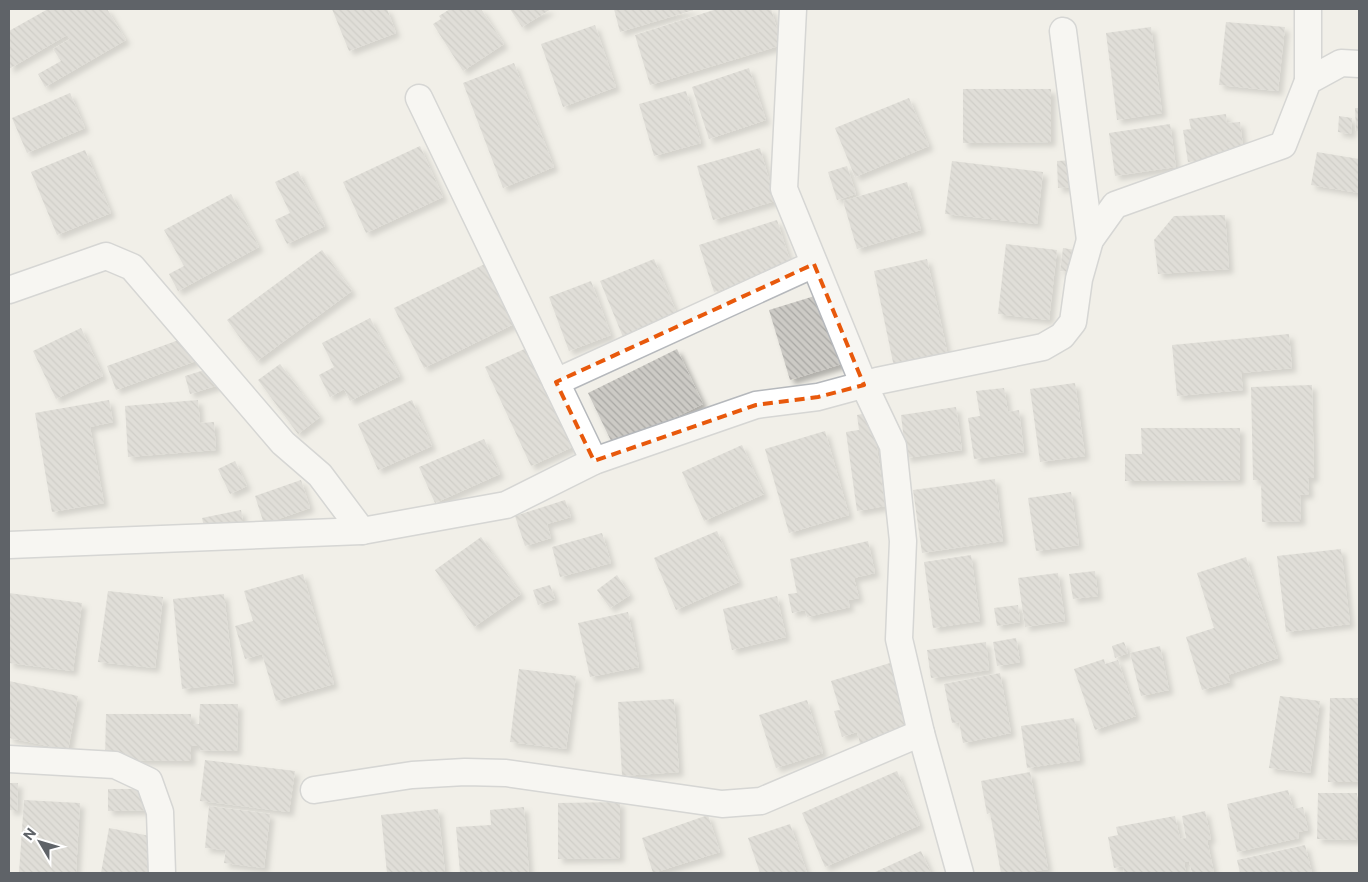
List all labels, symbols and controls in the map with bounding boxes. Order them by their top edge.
north arrow [15,817,65,867]
text: N [20,825,39,843]

